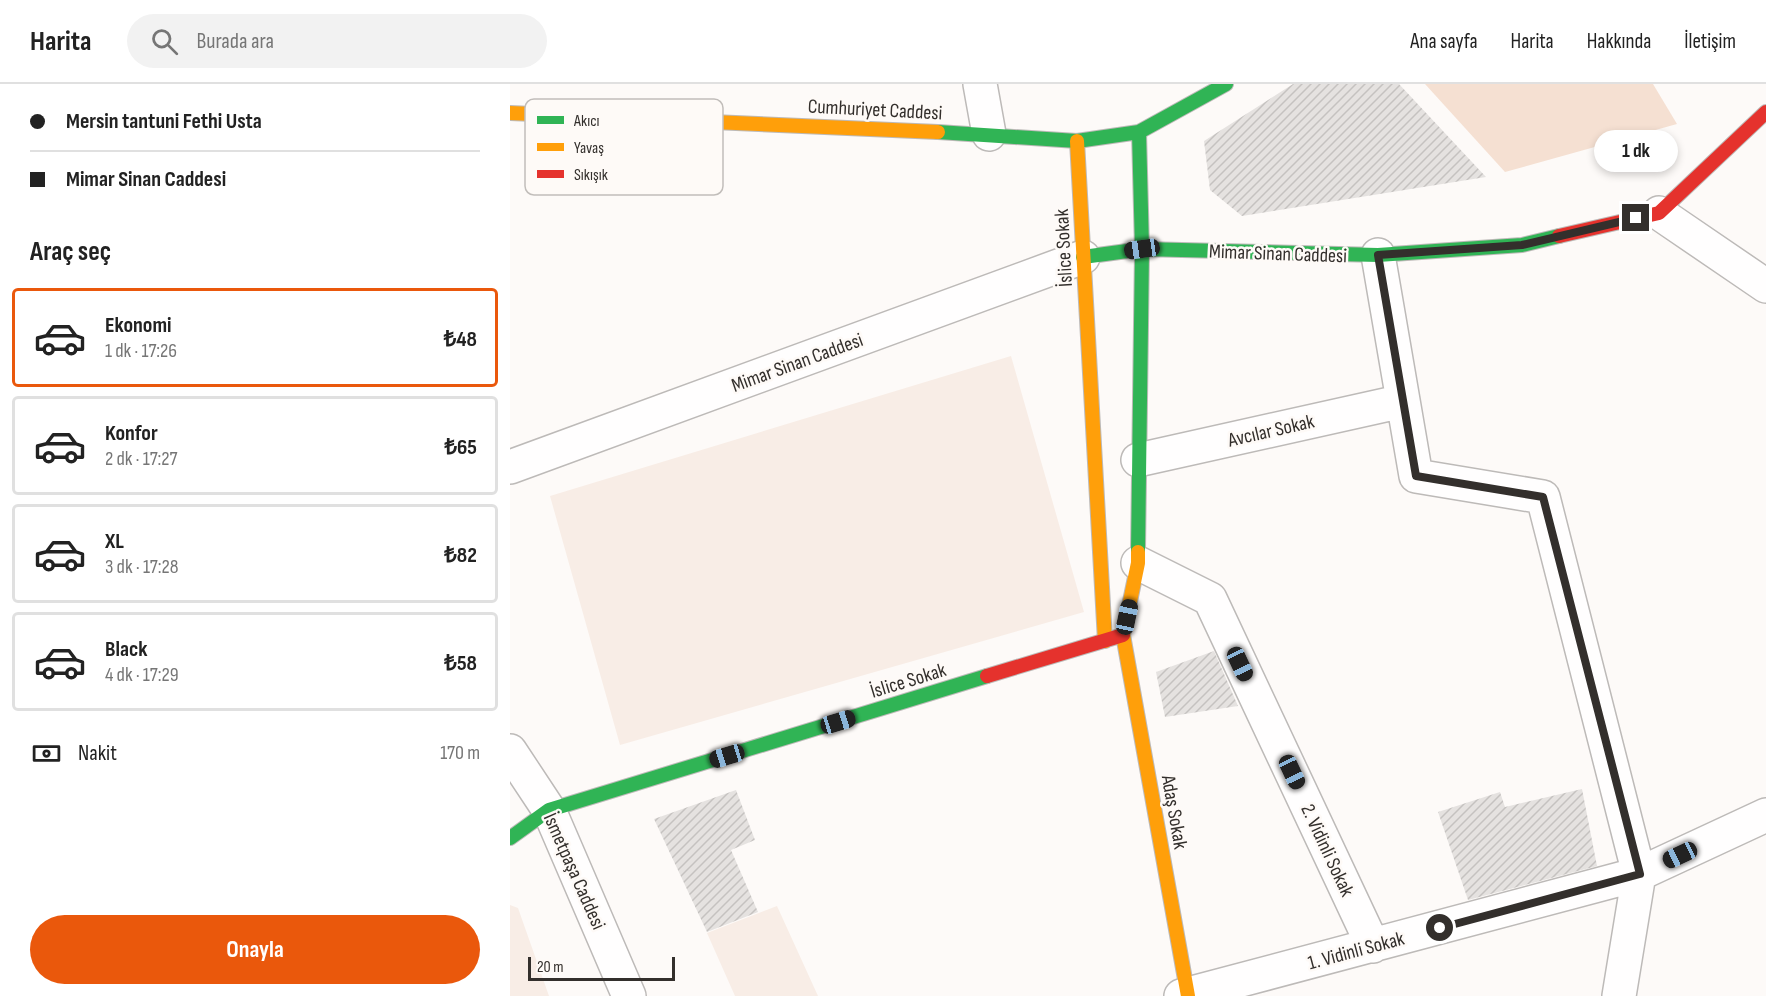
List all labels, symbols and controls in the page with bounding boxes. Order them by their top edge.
search box [127,14,547,68]
text: Harita [30,25,91,58]
icon: search [148,25,181,58]
text: Burada ara [196,28,274,55]
text: Ana sayfa [1410,29,1478,54]
text: Harita [1511,29,1554,54]
text: Hakkında [1587,29,1651,54]
text: İletişim [1684,29,1736,54]
street label: Cumhuriyet Caddesi [807,94,943,126]
legend [525,99,723,195]
text: Mersin tantuni Fethi Usta [66,108,262,135]
text: Akıcı [573,112,599,131]
callout: 1 dk [1594,131,1678,173]
text: Yavaş [574,139,604,158]
text: 1 dk [1622,139,1650,163]
text: Mimar Sinan Caddesi [66,166,226,193]
text: Sıkışık [574,166,608,185]
route end [1622,204,1649,231]
street label: İslice Sokak [1050,208,1078,288]
text: Araç seç [30,236,111,268]
car [1123,238,1161,260]
street label: Mimar Sinan Caddesi [1209,240,1347,268]
icon: car [33,311,87,365]
text: Ekonomi [105,312,171,339]
text: ₺48 [444,326,477,353]
street label: Mimar Sinan Caddesi [728,328,866,398]
text: 1 dk · 17:26 [105,339,177,363]
street label: Avcılar Sokak [1225,409,1317,453]
icon: car [33,419,87,473]
text: Konfor [105,420,158,447]
text: ₺65 [444,434,477,461]
text: 2 dk · 17:27 [105,447,178,471]
icon: car [33,527,87,581]
text: XL [105,528,124,555]
text: ₺82 [444,542,477,569]
text: 3 dk · 17:28 [105,555,178,579]
car [1114,598,1140,636]
icon: car [33,635,87,689]
text: Black [105,636,147,663]
car [1224,644,1256,684]
text: ₺58 [444,650,477,677]
street label: İslice Sokak [867,658,949,704]
text: 4 dk · 17:29 [105,663,179,687]
car [818,708,858,736]
icon: cash [30,737,63,770]
text: Nakit [78,740,117,767]
text: 170 m [440,741,480,765]
car [707,742,747,770]
car [1276,752,1308,792]
street label: Adaş Sokak [1156,772,1192,851]
street label: 2. Vidinli Sokak [1295,800,1359,901]
street label: İsmetpaşa Caddesi [538,810,610,933]
car [1660,839,1700,871]
route start [1426,914,1453,941]
button: Onayla [30,915,480,984]
street label: 1. Vidinli Sokak [1305,927,1407,975]
scale bar [528,954,675,982]
text: 20 m [537,958,564,977]

